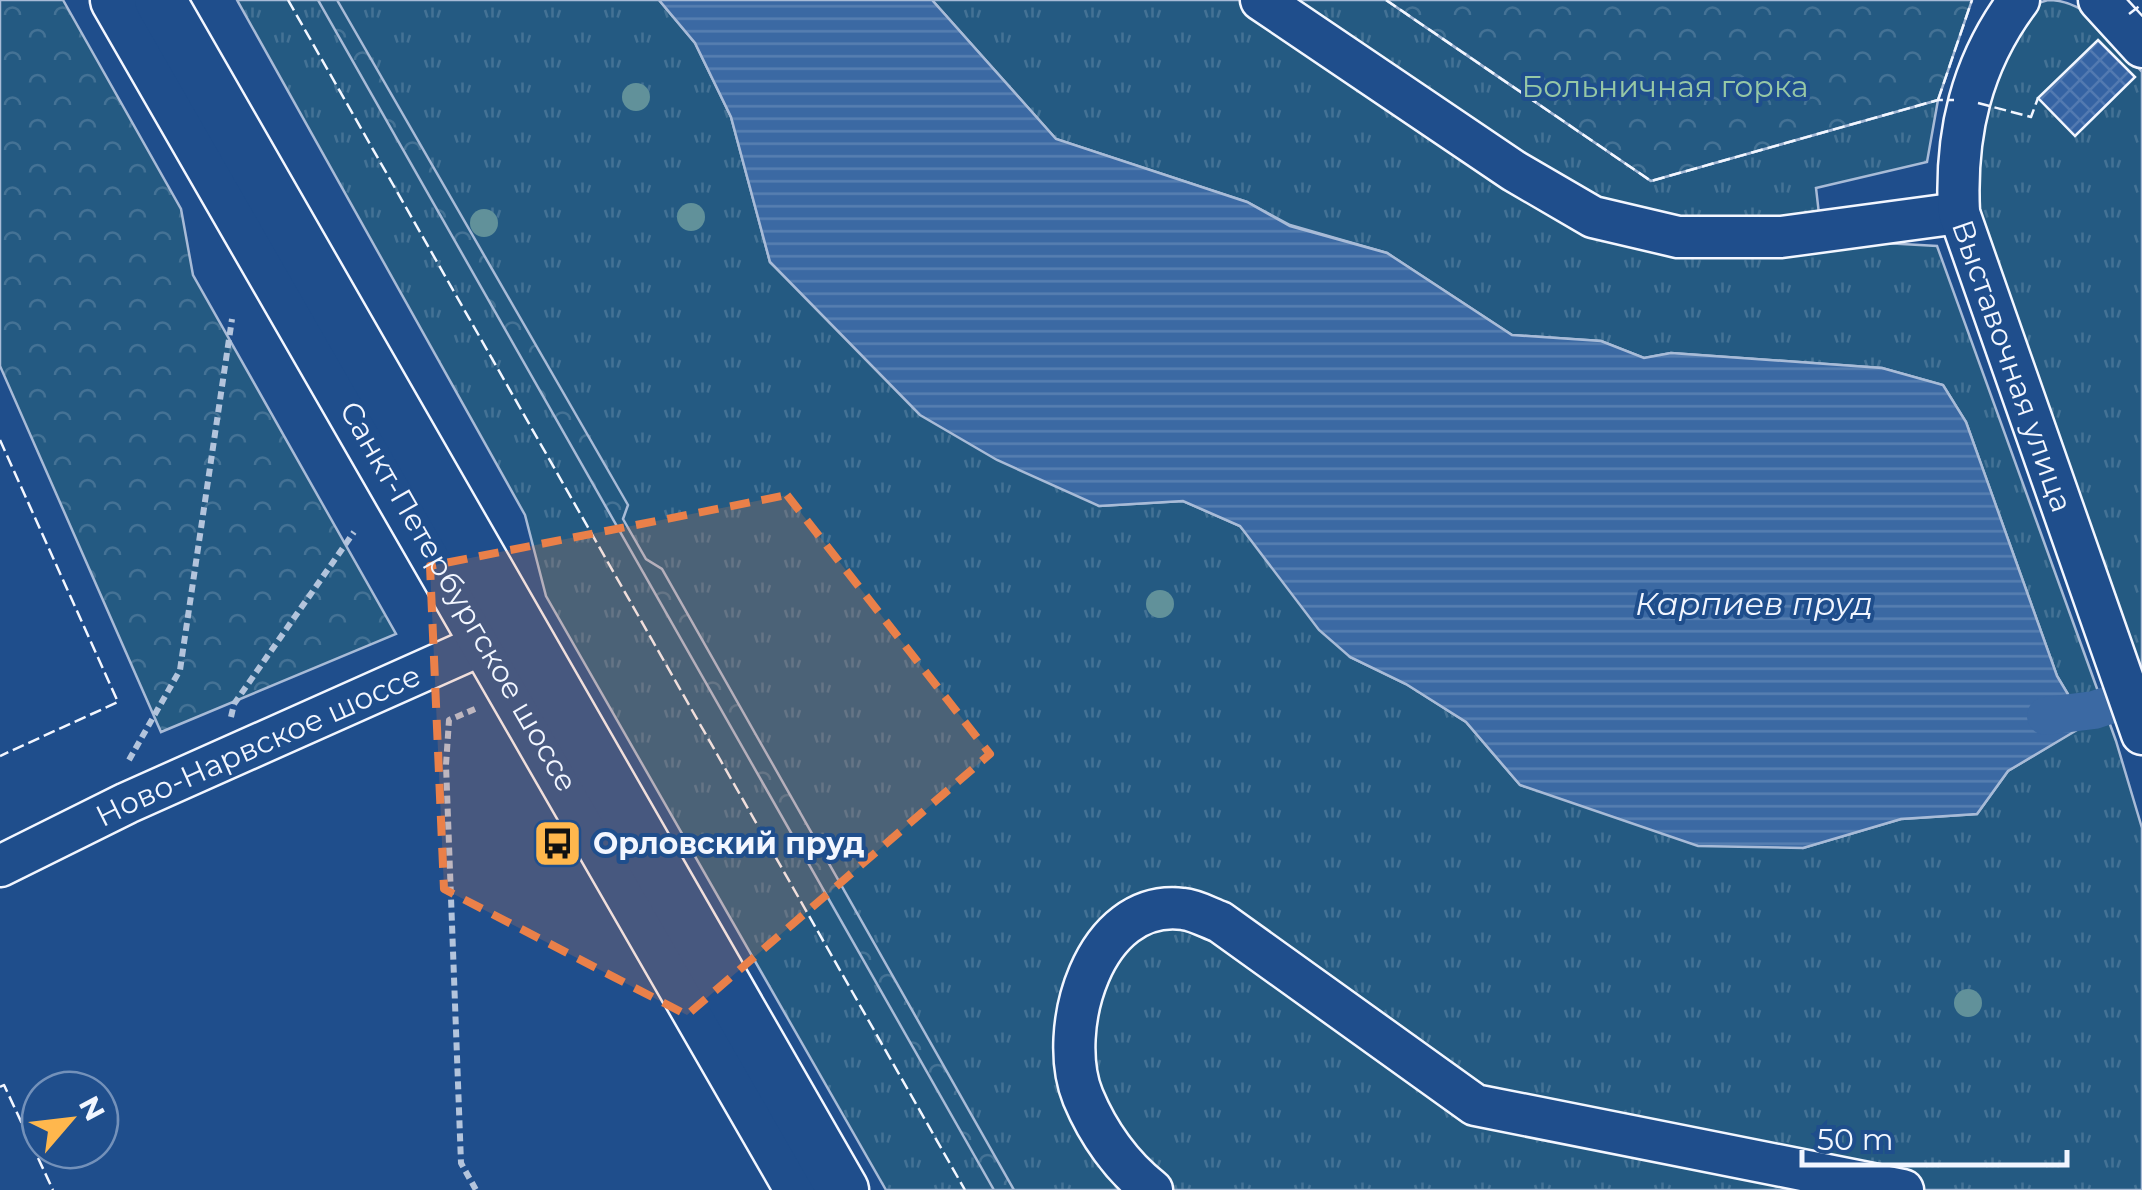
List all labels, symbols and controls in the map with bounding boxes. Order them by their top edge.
park label: Больничная горка [1521,68,1809,105]
street label: Выставочная улица [1944,215,2081,517]
street label: Санкт-Петербургское шоссе [332,394,586,798]
water label: Карпиев пруд [1635,584,1873,623]
street label: Ново-Нарвское шоссе [89,656,426,834]
bus stop icon: Орловский пруд [532,817,584,869]
place label: Орловский пруд [593,825,864,862]
north arrow [20,1070,120,1170]
text: N [72,1090,112,1126]
scale bar [1802,1105,2067,1167]
text: 50 m [1817,1121,1894,1158]

